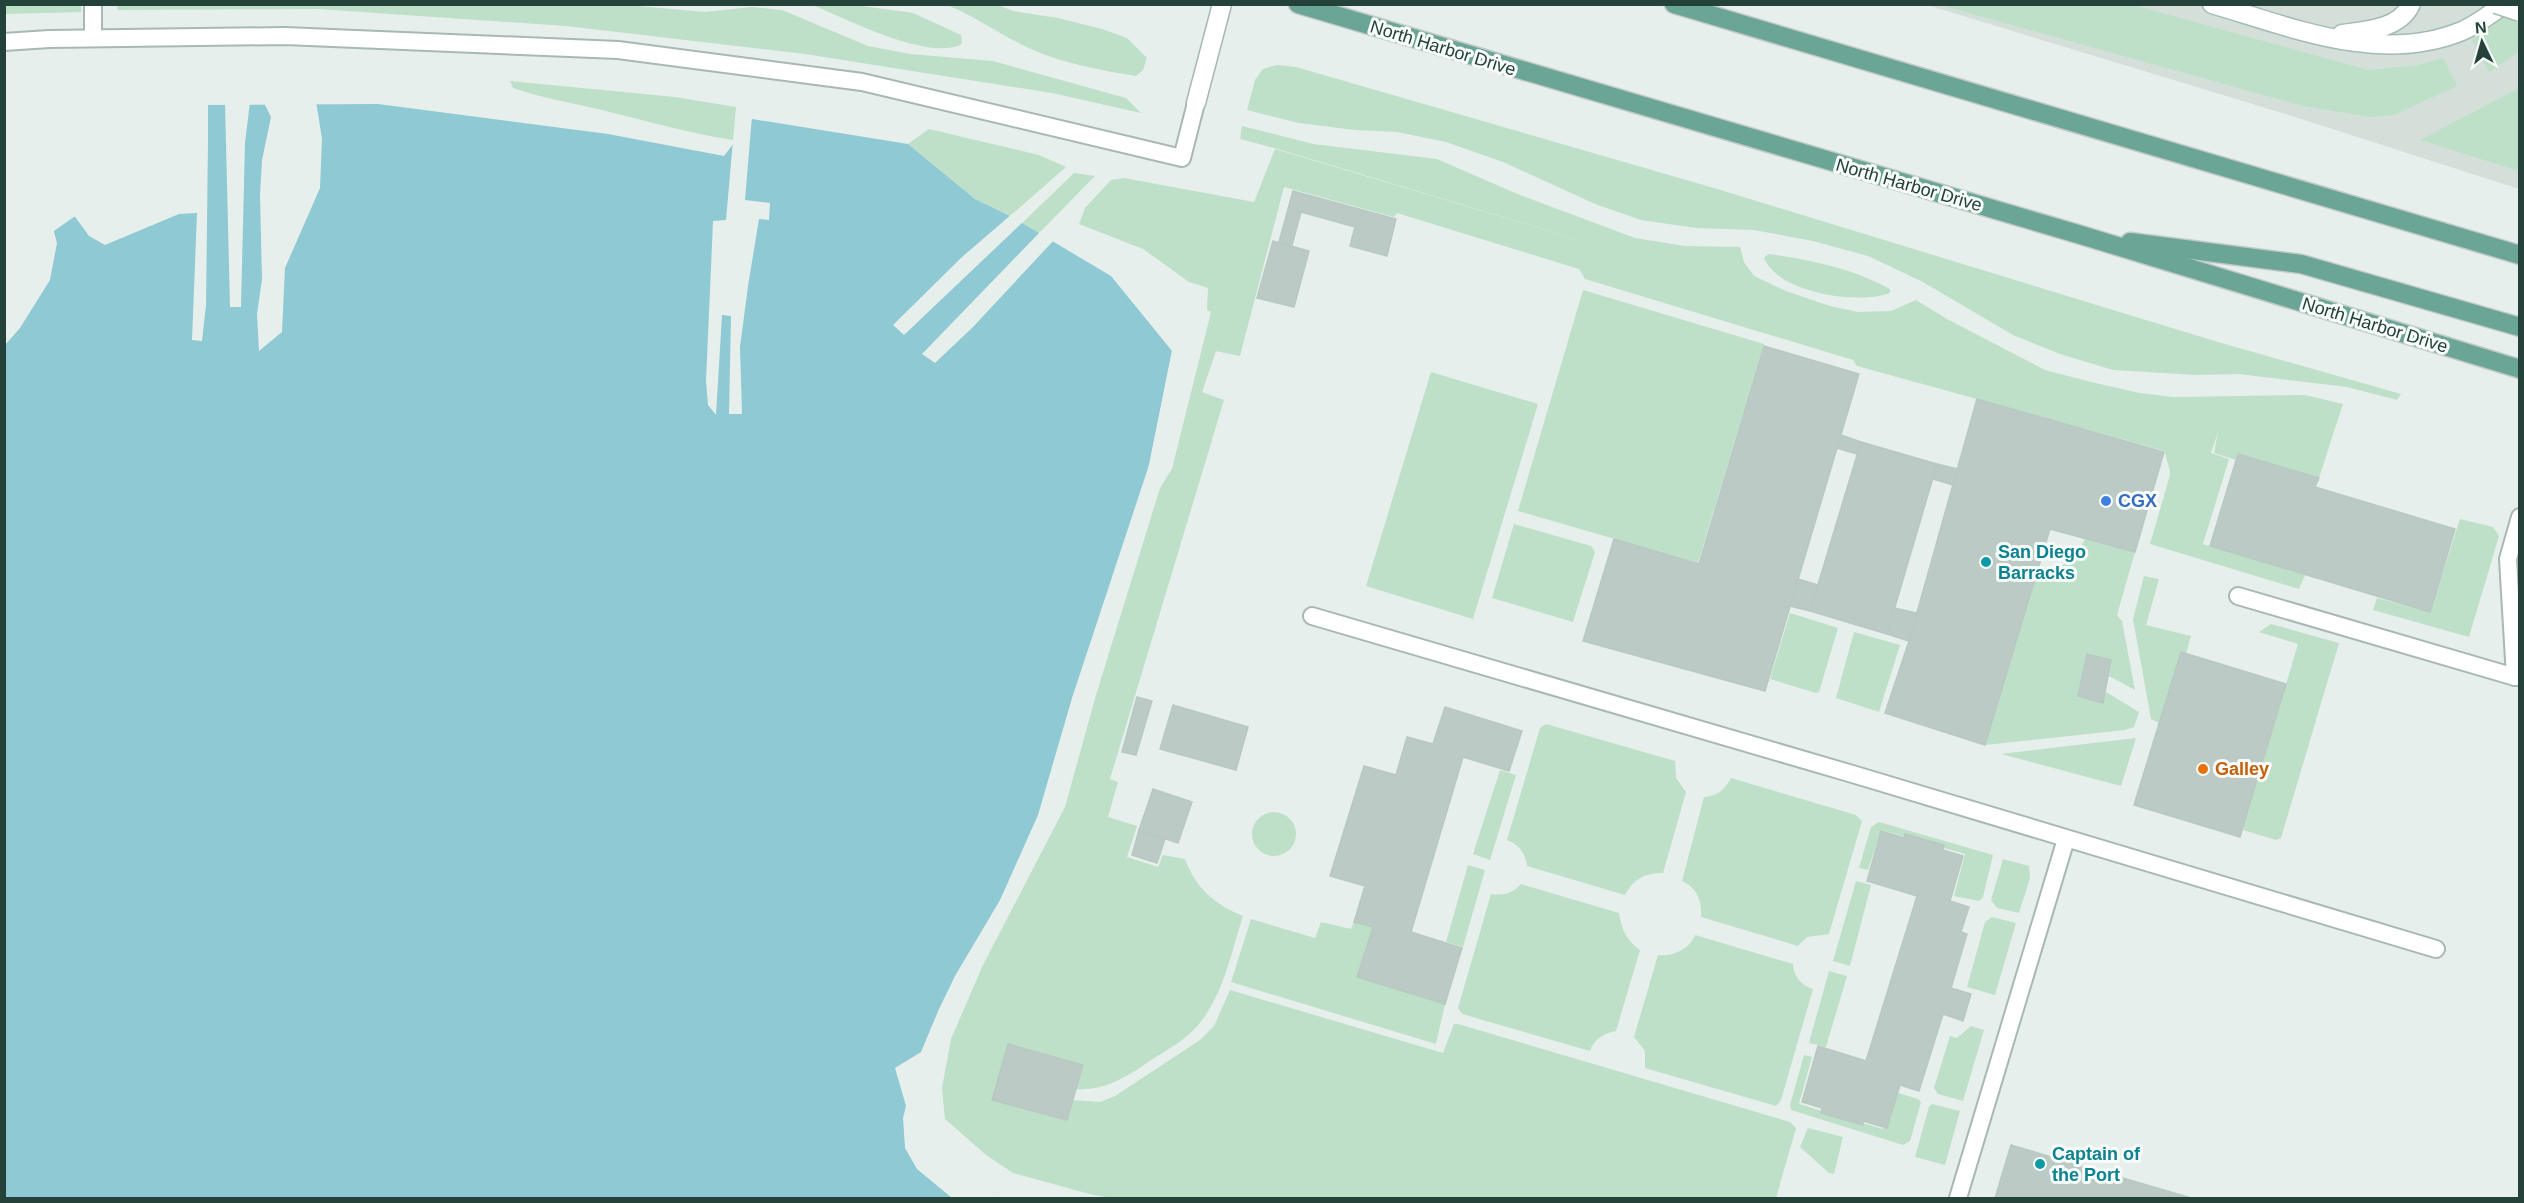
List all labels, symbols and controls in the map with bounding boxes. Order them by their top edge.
north arrow [2452,12,2512,72]
street label: North Harbor Drive [1368,16,1518,80]
text: N [2474,19,2487,37]
street label: North Harbor Drive [1834,155,1984,215]
street label: North Harbor Drive [2300,293,2450,357]
place label: CGX [2118,491,2157,511]
marker: CGX [2099,494,2113,508]
place label: San Diego Barracks [1998,542,2086,583]
marker: San Diego Barracks [1979,555,1993,569]
place label: Galley [2215,759,2269,779]
marker: Galley [2196,762,2210,776]
place label: Captain of the Port [2052,1144,2141,1185]
marker: Captain of the Port [2033,1157,2047,1171]

